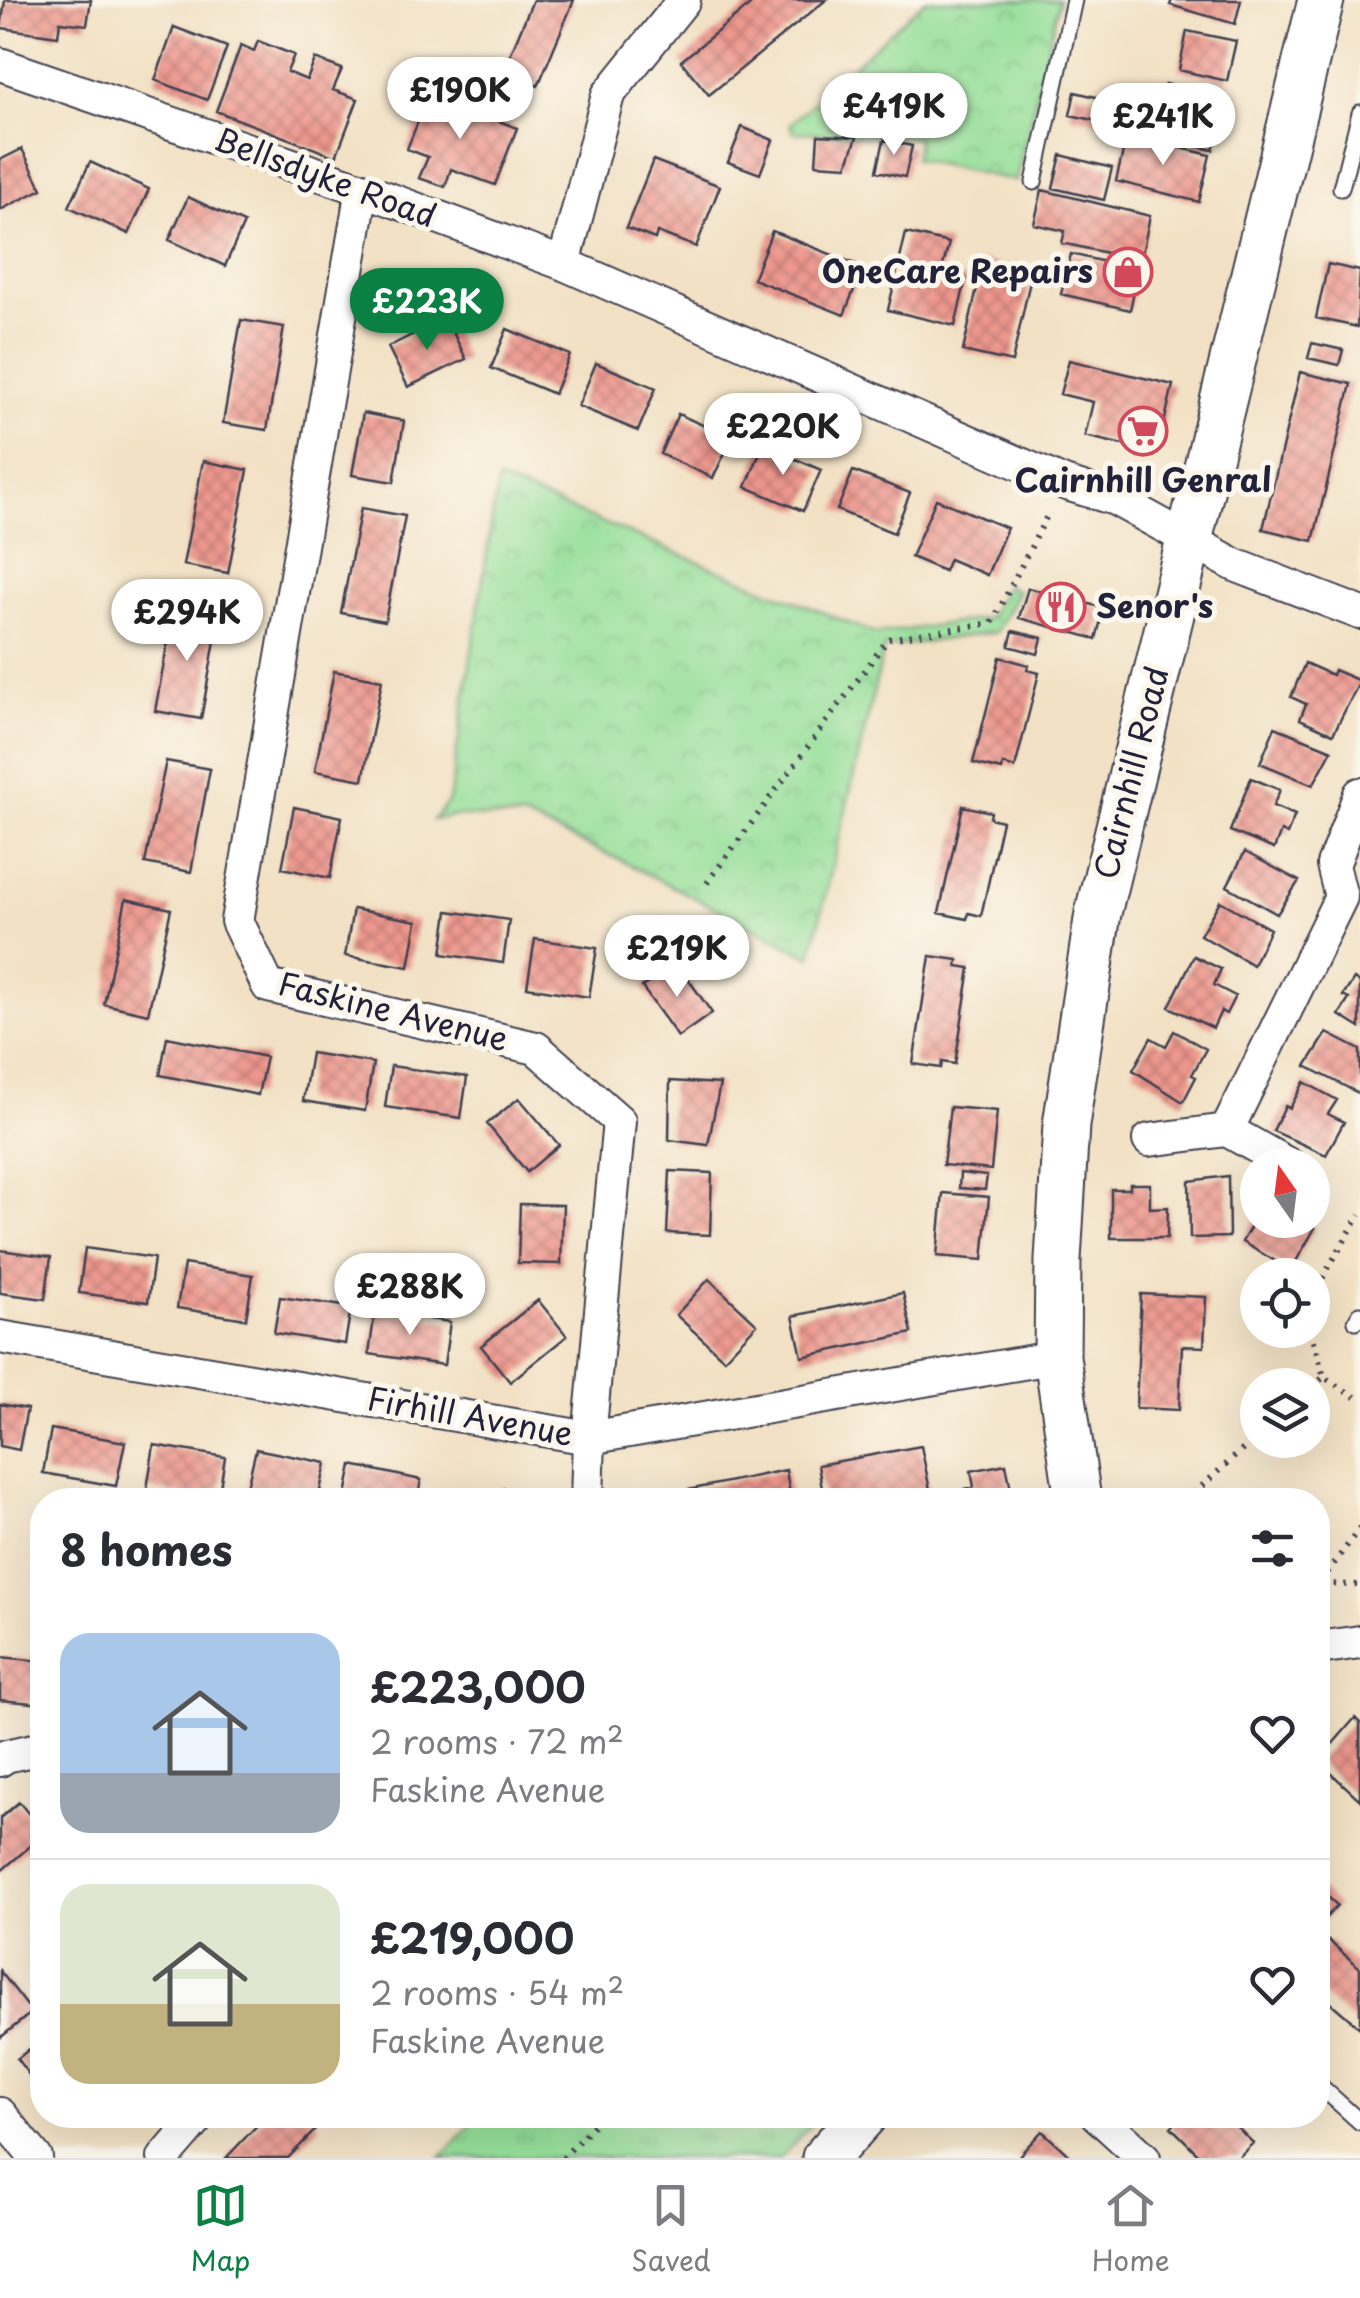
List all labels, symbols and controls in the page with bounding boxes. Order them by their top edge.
pin: £190K [390,57,530,142]
text: £190K [409,65,511,113]
pin: £419K [824,73,964,158]
text: £419K [843,81,945,129]
pin: £241K [1093,83,1233,168]
text: £241K [1112,91,1214,139]
street label: Bellsdyke Road [208,114,443,239]
place label: OneCare Repairs [822,246,1093,294]
shop icon: OneCare Repairs [1102,246,1154,298]
pin: £223K [357,268,497,353]
text: £223K [372,276,482,324]
pin: £220K [713,393,853,478]
text: £220K [726,401,840,449]
supermarket icon: Cairnhill Genral [1117,405,1169,457]
place label: Cairnhill Genral [1015,455,1271,503]
pin: £294K [117,579,257,664]
restaurant icon: Senor's [1035,581,1087,633]
place label: Senor's [1096,581,1213,629]
text: £294K [133,587,241,635]
street label: Cairnhill Road [1080,661,1180,884]
pin: £219K [607,915,747,1000]
text: £219K [626,923,728,971]
street label: Faskine Avenue [274,958,513,1062]
north arrow [1240,1148,1330,1238]
map controls [1240,1148,1330,1458]
pin: £288K [340,1253,480,1338]
button: locate [1240,1258,1330,1348]
text: £288K [356,1261,464,1309]
button: layers [1240,1368,1330,1458]
street label: Firhill Avenue [364,1373,577,1457]
text: 8 homes [60,1517,233,1580]
icon: filters [1245,1521,1300,1576]
text: £223,000 [370,1654,586,1717]
icon: home [140,1673,260,1793]
icon: heart [1245,1706,1300,1761]
text: 2 rooms · 72 m² [370,1717,624,1765]
text: Faskine Avenue [370,1765,605,1813]
text: £219,000 [370,1905,574,1968]
icon: home [140,1924,260,2044]
icon: heart [1245,1957,1300,2012]
text: 2 rooms · 54 m² [370,1968,624,2016]
text: Faskine Avenue [370,2016,605,2064]
tab: Map [190,2178,250,2281]
tab: Saved [631,2178,711,2281]
tab: Home [1092,2178,1170,2281]

